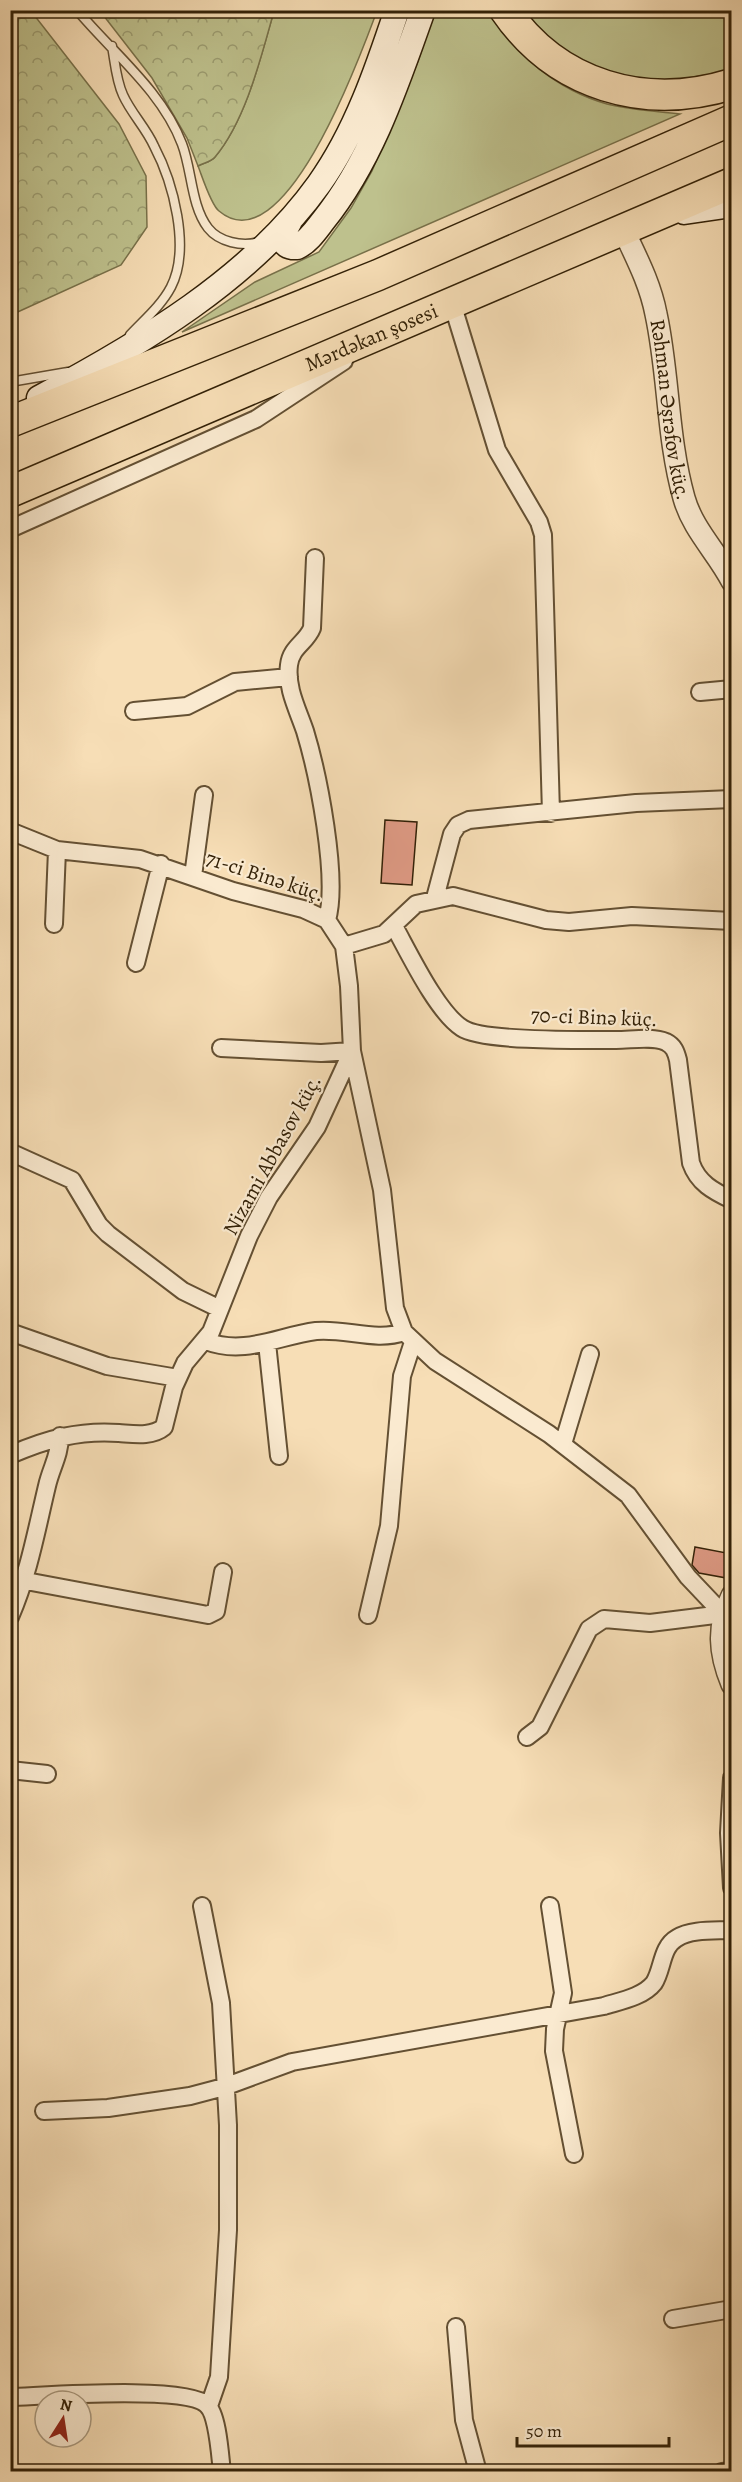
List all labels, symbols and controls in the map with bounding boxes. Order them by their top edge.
street label: Mərdəkan şosesi [300,297,442,378]
street label: Rəhman Əşrəfov küç. [643,317,698,503]
street label: 71-ci Binə küç. [202,844,328,908]
street label: 70-ci Binə küç. [530,1001,658,1033]
street label: Nizami Abbasov küç. [216,1070,328,1240]
north arrow [33,2389,93,2449]
text: N [58,2393,74,2417]
scale bar [517,2410,668,2448]
text: 50 m [526,2419,562,2443]

